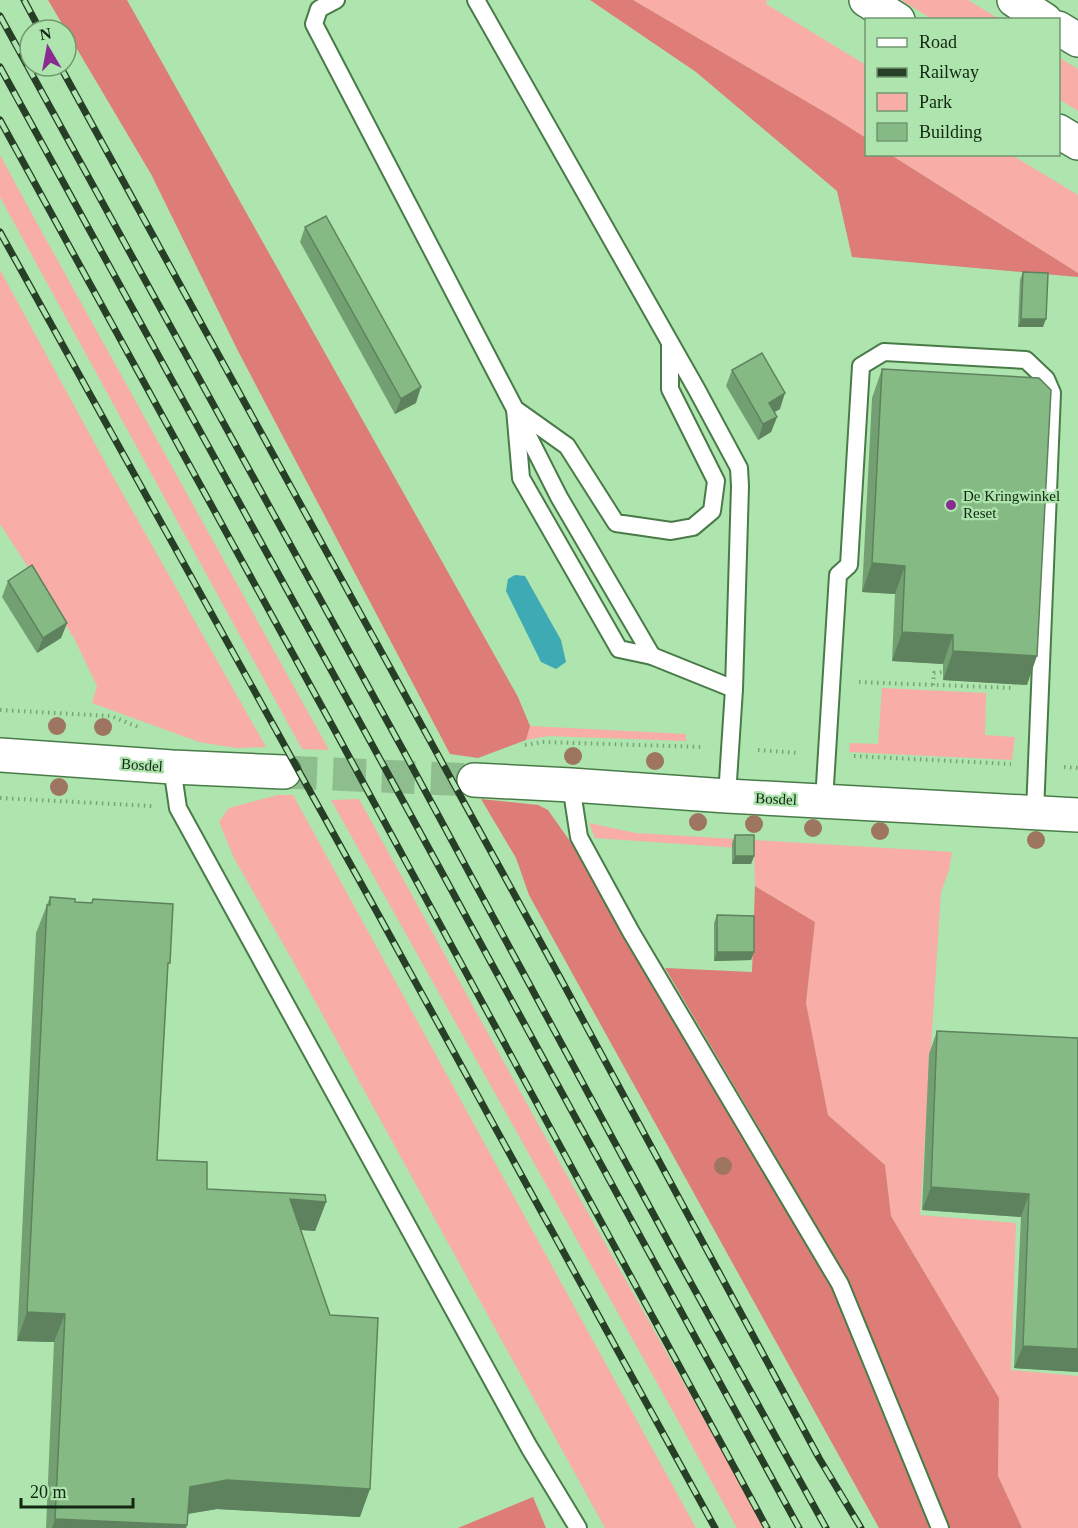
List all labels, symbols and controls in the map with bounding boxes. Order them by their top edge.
north arrow [18,18,78,78]
legend [865,18,1060,156]
text: N [38,24,53,43]
text: Road [919,32,957,52]
text: Railway [919,62,979,82]
text: Park [919,92,952,112]
text: Building [919,122,982,142]
place label: De Kringwinkel Reset [963,488,1060,521]
marker: De Kringwinkel Reset [944,498,958,512]
street label: Bosdel [121,756,163,774]
street label: Bosdel [755,790,797,808]
scale bar [21,1471,134,1509]
text: 20 m [30,1482,67,1502]

